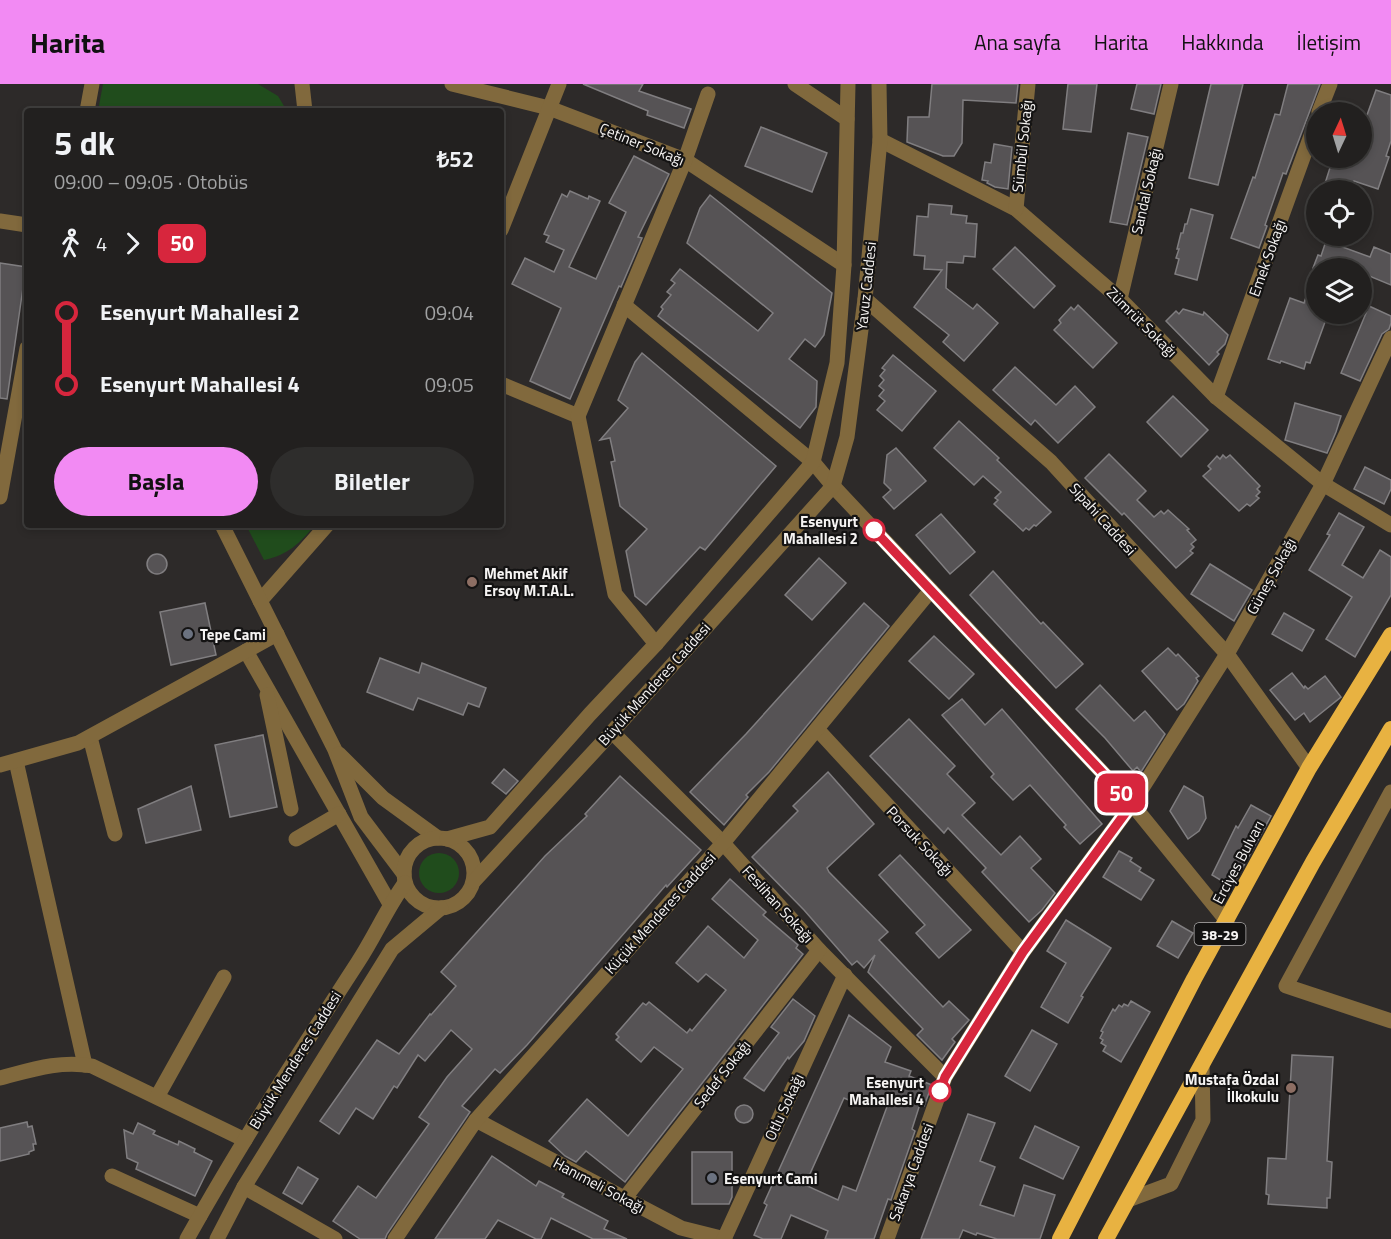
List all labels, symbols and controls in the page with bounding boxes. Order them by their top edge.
text: Harita [30,21,105,64]
text: Ana sayfa [974,26,1061,58]
text: Harita [1094,26,1148,58]
text: Hakkında [1181,26,1264,58]
text: İletişim [1297,26,1361,58]
street label: Sümbül Sokağı [1006,99,1038,193]
north arrow [1306,102,1372,168]
map controls [1306,102,1372,324]
street label: Çetiner Sokağı [596,116,688,172]
text: 5 dk [54,118,115,168]
text: ₺52 [437,142,474,176]
street label: Sandal Sokağı [1125,146,1167,236]
text: 09:00 – 09:05 · Otobüs [54,166,248,197]
button: locate [1306,180,1372,246]
street label: Emek Sokağı [1242,216,1292,300]
icon: walk [54,227,87,260]
icon: forward [116,227,149,260]
text: 50 [170,227,194,259]
text: 4 [96,228,107,259]
street label: Yavuz Caddesi [850,240,882,332]
button: layers [1306,258,1372,324]
street label: Zümrüt Sokağı [1101,281,1183,363]
text: Esenyurt Mahallesi 2 [100,295,300,329]
text: 09:04 [425,297,474,328]
text: Esenyurt Mahallesi 4 [100,367,300,401]
text: 09:05 [425,369,474,400]
button: Başla [54,447,258,516]
button: Biletler [270,447,474,516]
street label: Sipahi Caddesi [1064,478,1142,560]
place label: Esenyurt Mahallesi 2 [783,510,859,550]
marker: Esenyurt Mahallesi 2 [863,519,885,541]
street label: Güneş Sokağı [1240,533,1302,619]
place label: Mehmet Akif Ersoy M.T.A.L. [484,562,574,602]
marker: Mehmet Akif Ersoy M.T.A.L. [465,575,479,589]
street label: Büyük Menderes Caddesi [592,617,716,751]
place label: Tepe Cami [200,623,266,646]
marker: Tepe Cami [181,627,195,641]
line badge: 50 [1094,774,1148,812]
text: 50 [1109,777,1133,809]
street label: Porsuk Sokağı [881,801,959,881]
street label: Erciyes Bulvarı [1206,816,1270,908]
street label: Küçük Menderes Caddesi [599,847,721,979]
street label: Feslihan Sokağı [737,860,819,948]
road number: 38-29 [1194,923,1246,945]
street label: Büyük Menderes Caddesi [243,987,347,1133]
street label: Sedef Sokağı [688,1035,756,1113]
place label: Mustafa Özdal İlkokulu [1185,1068,1279,1108]
street label: Otlu Sokağı [758,1070,810,1144]
place label: Esenyurt Mahallesi 4 [849,1071,925,1111]
marker: Esenyurt Mahallesi 4 [929,1080,951,1102]
marker: Mustafa Özdal İlkokulu [1284,1081,1298,1095]
street label: Sakarya Caddesi [883,1120,939,1224]
street label: Hanımeli Sokağı [549,1151,649,1219]
place label: Esenyurt Cami [724,1167,818,1190]
marker: Esenyurt Cami [705,1171,719,1185]

